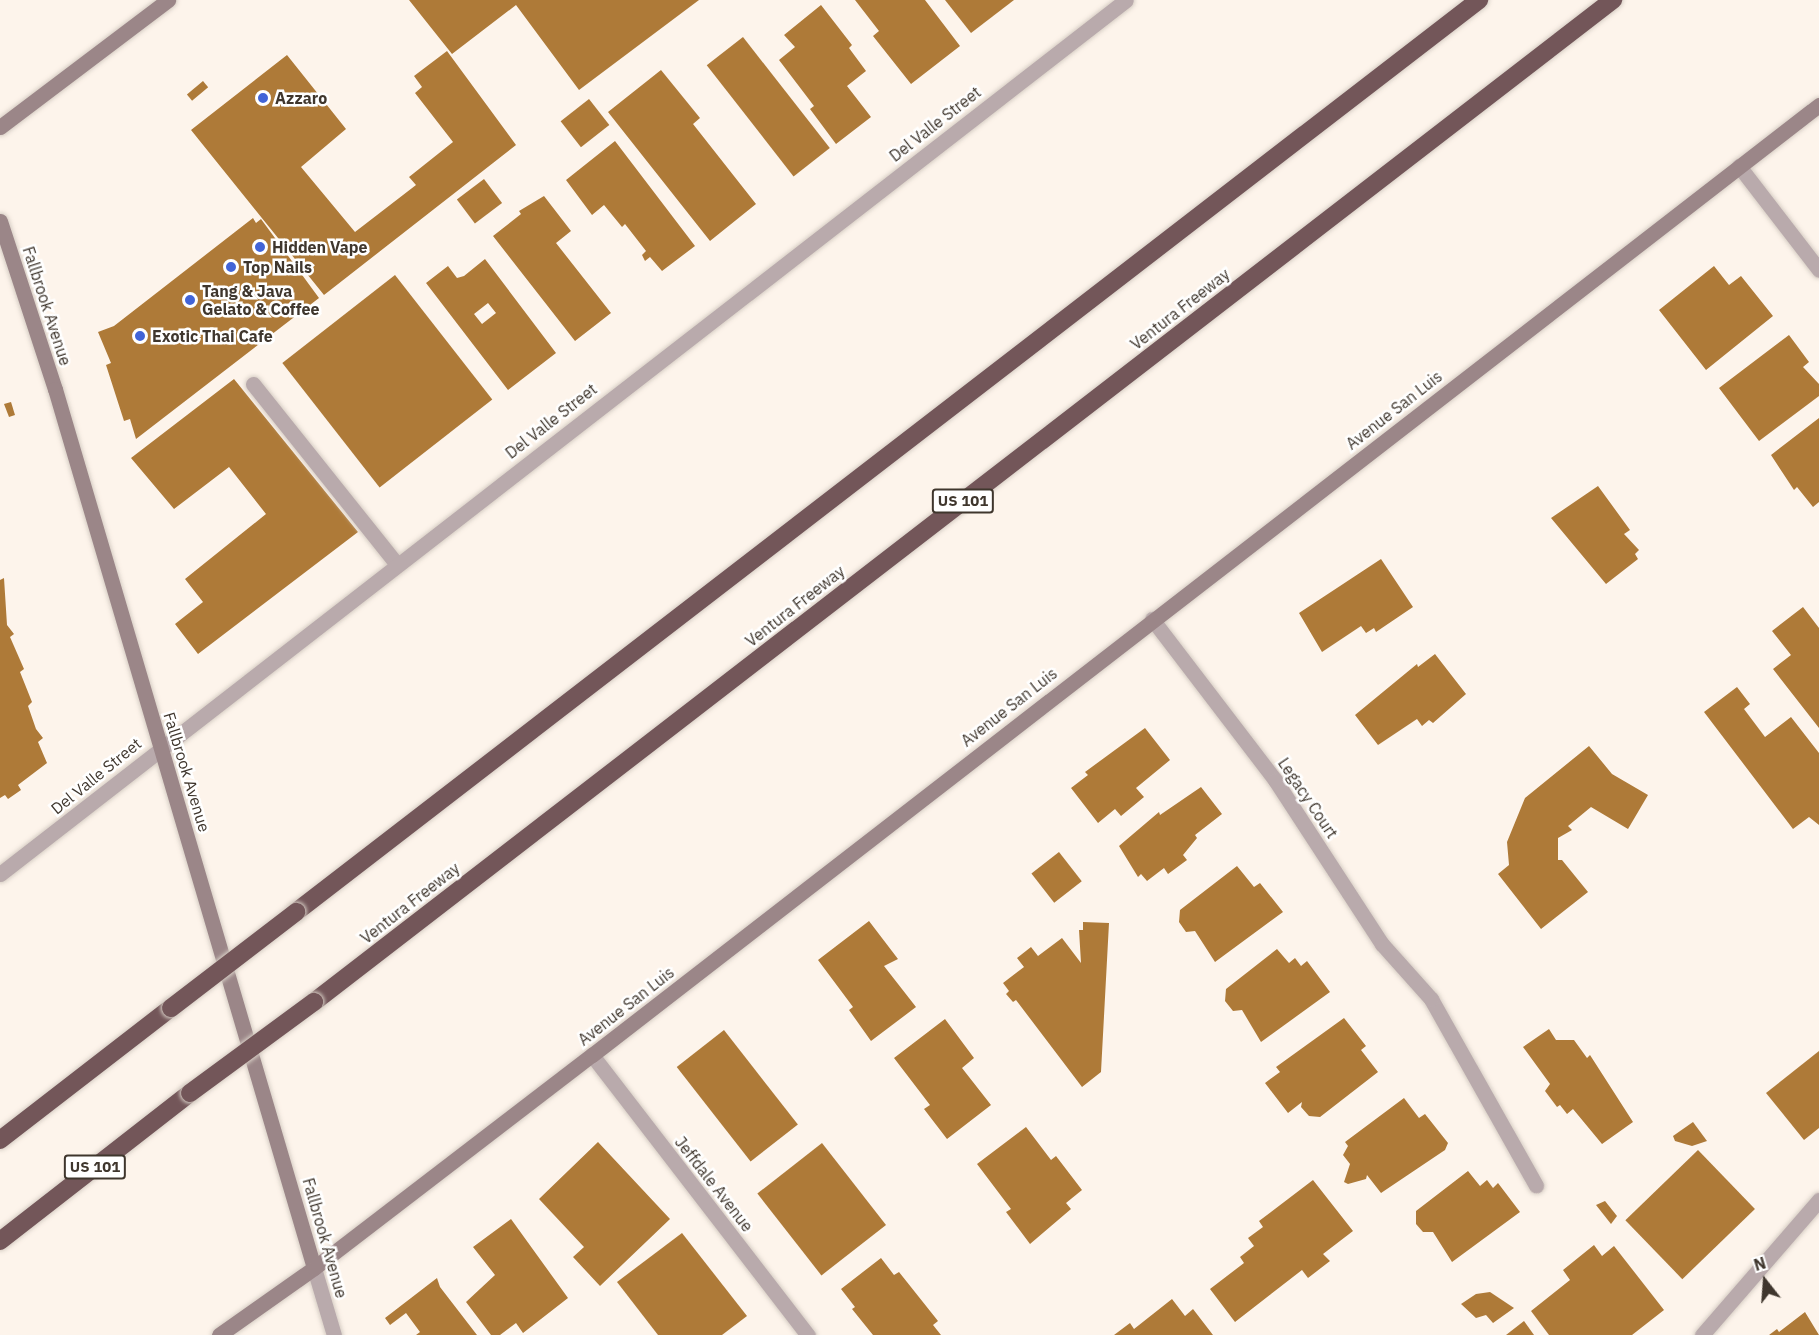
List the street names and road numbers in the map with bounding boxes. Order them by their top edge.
street label: Del Valle Street [886,82,984,166]
street label: Fallbrook Avenue [19,244,75,368]
street label: Ventura Freeway [1127,264,1233,354]
street label: Avenue San Luis [1342,367,1446,453]
street label: Del Valle Street [502,379,600,463]
road number: US 101 [932,489,994,513]
street label: Ventura Freeway [742,561,848,651]
street label: Avenue San Luis [957,664,1061,750]
street label: Fallbrook Avenue [160,710,214,834]
street label: Del Valle Street [47,734,145,818]
street label: Legacy Court [1274,754,1342,842]
street label: Ventura Freeway [357,858,463,948]
street label: Avenue San Luis [574,963,678,1049]
street label: Jeffdale Avenue [671,1133,757,1235]
road number: US 101 [64,1155,127,1179]
street label: Fallbrook Avenue [299,1176,351,1300]

